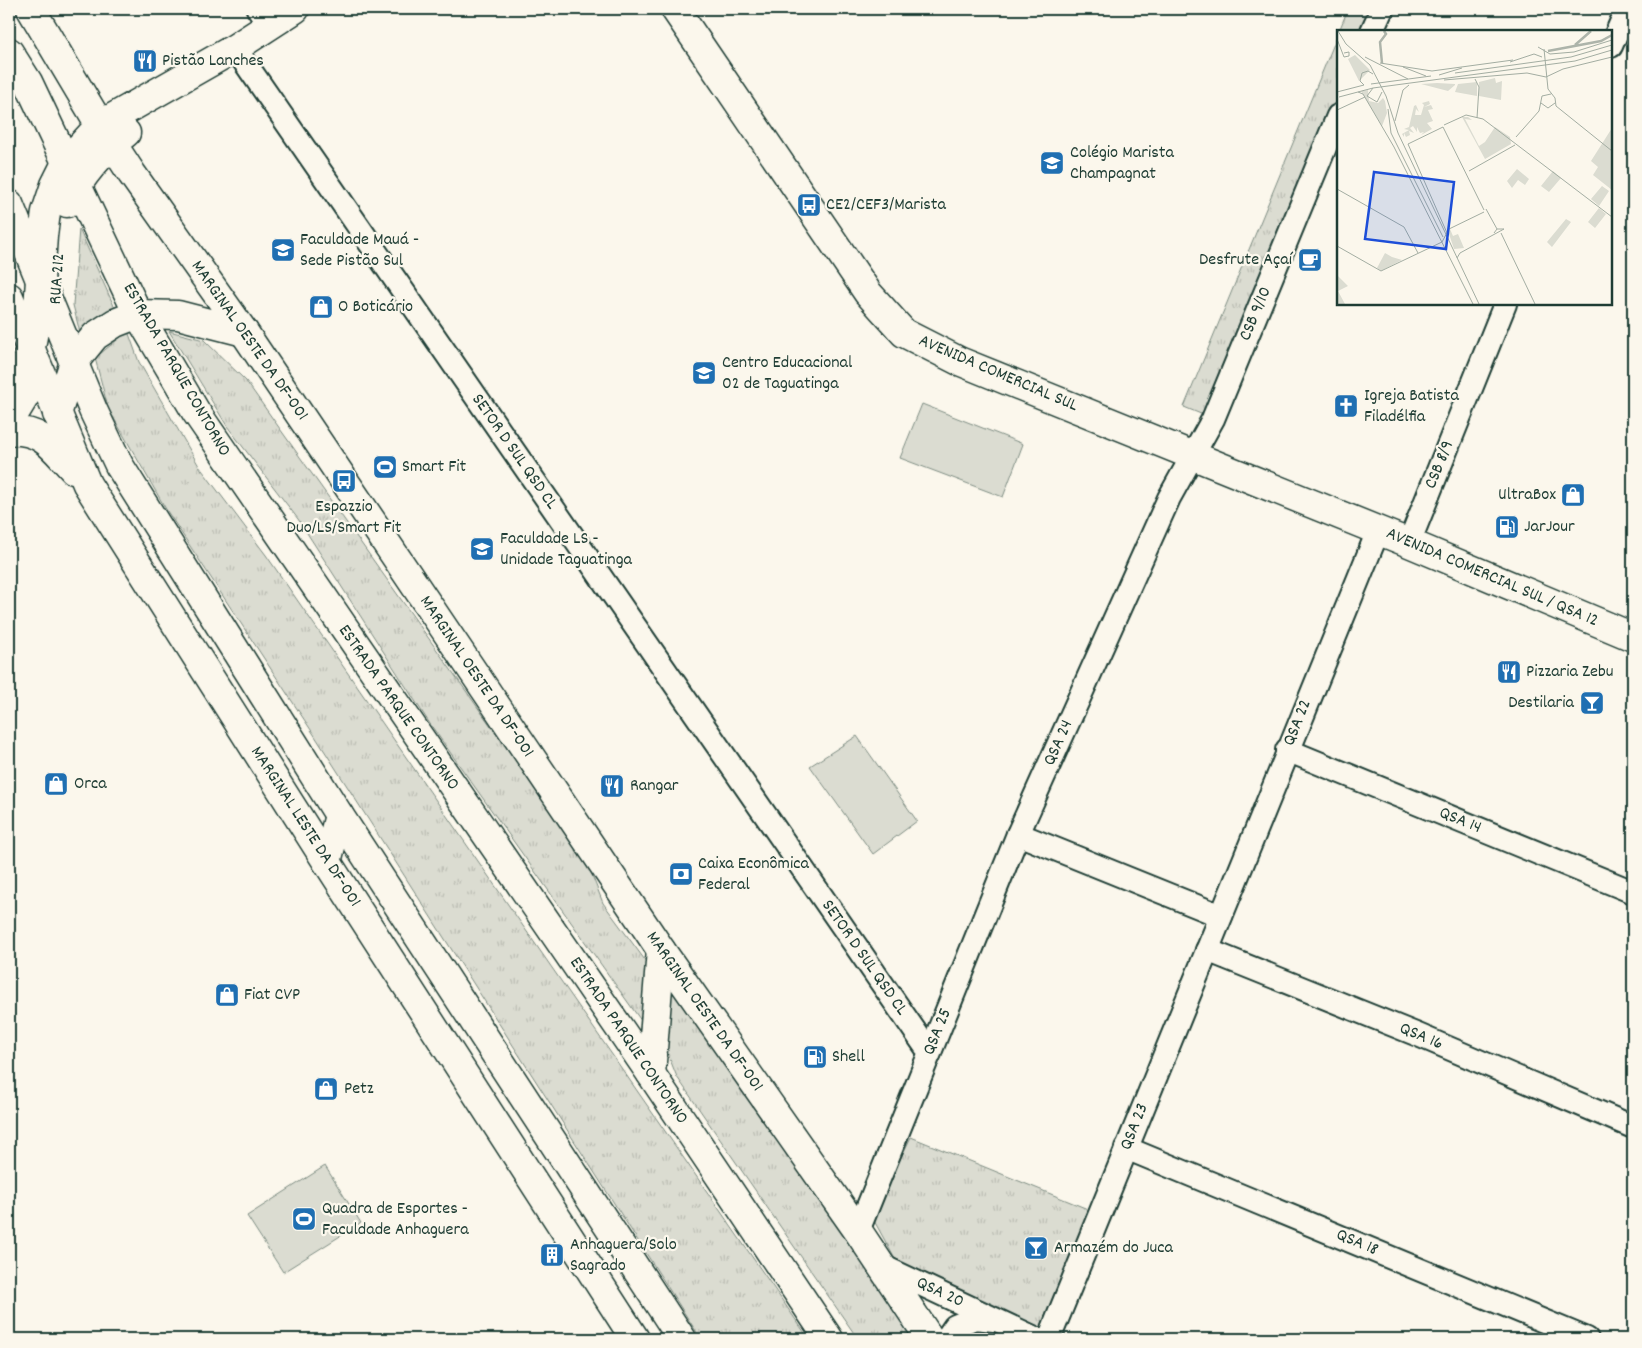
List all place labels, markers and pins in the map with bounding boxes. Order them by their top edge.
restaurant icon: Pistão Lanches [132,48,158,74]
place label: Pistão Lanches [162,49,264,74]
place label: Colégio Marista Champagnat [1070,141,1174,187]
school or university icon: Colégio Marista Champagnat [1039,150,1065,176]
bus stop icon: CE2/CEF3/Marista [796,192,822,218]
place label: CE2/CEF3/Marista [826,193,946,218]
place label: Faculdade Mauá - Sede Pistão Sul [300,228,419,274]
school or university icon: Faculdade Mauá - Sede Pistão Sul [270,237,296,263]
cafe icon: Desfrute Açaí [1297,247,1323,273]
place label: Desfrute Açaí [1199,248,1294,273]
shop icon: O Boticário [308,294,334,320]
place label: O Boticário [338,295,413,320]
place label: Centro Educacional 02 de Taguatinga [722,351,853,397]
school or university icon: Centro Educacional 02 de Taguatinga [691,360,717,386]
place label: Igreja Batista Filadélfia [1364,384,1459,430]
church icon: Igreja Batista Filadélfia [1333,393,1359,419]
sports icon: Smart Fit [372,454,398,480]
place label: Smart Fit [402,455,467,480]
bus stop icon: Espazzio Duo/LS/Smart Fit [331,468,357,494]
shop icon: UltraBox [1560,482,1586,508]
place label: UltraBox [1498,483,1556,508]
place label: Espazzio Duo/LS/Smart Fit [287,495,402,541]
fuel station icon: JarJour [1494,514,1520,540]
place label: JarJour [1524,515,1575,540]
place label: Faculdade LS - Unidade Taguatinga [500,527,633,573]
school or university icon: Faculdade LS - Unidade Taguatinga [469,536,495,562]
restaurant icon: Pizzaria Zebu [1496,659,1522,685]
place label: Pizzaria Zebu [1526,660,1614,685]
bar icon: Destilaria [1579,690,1605,716]
place label: Destilaria [1508,691,1575,716]
shop icon: Orca [43,771,69,797]
place label: Orca [74,772,107,797]
restaurant icon: Rangar [599,773,625,799]
place label: Rangar [630,774,679,799]
place label: Caixa Econômica Federal [698,852,810,898]
bank icon: Caixa Econômica Federal [668,861,694,887]
shop icon: Fiat CVP [214,982,240,1008]
place label: Fiat CVP [244,983,300,1008]
fuel station icon: Shell [802,1044,828,1070]
place label: Shell [832,1045,865,1070]
shop icon: Petz [313,1076,339,1102]
place label: Petz [344,1077,374,1102]
place label: Quadra de Esportes - Faculdade Anhaguera [322,1197,469,1243]
sports icon: Quadra de Esportes - Faculdade Anhaguera [291,1206,317,1232]
place label: Anhaguera/Solo Sagrado [570,1233,677,1279]
bar icon: Armazém do Juca [1023,1235,1049,1261]
place label: Armazém do Juca [1054,1236,1174,1261]
building icon: Anhaguera/Solo Sagrado [539,1242,565,1268]

